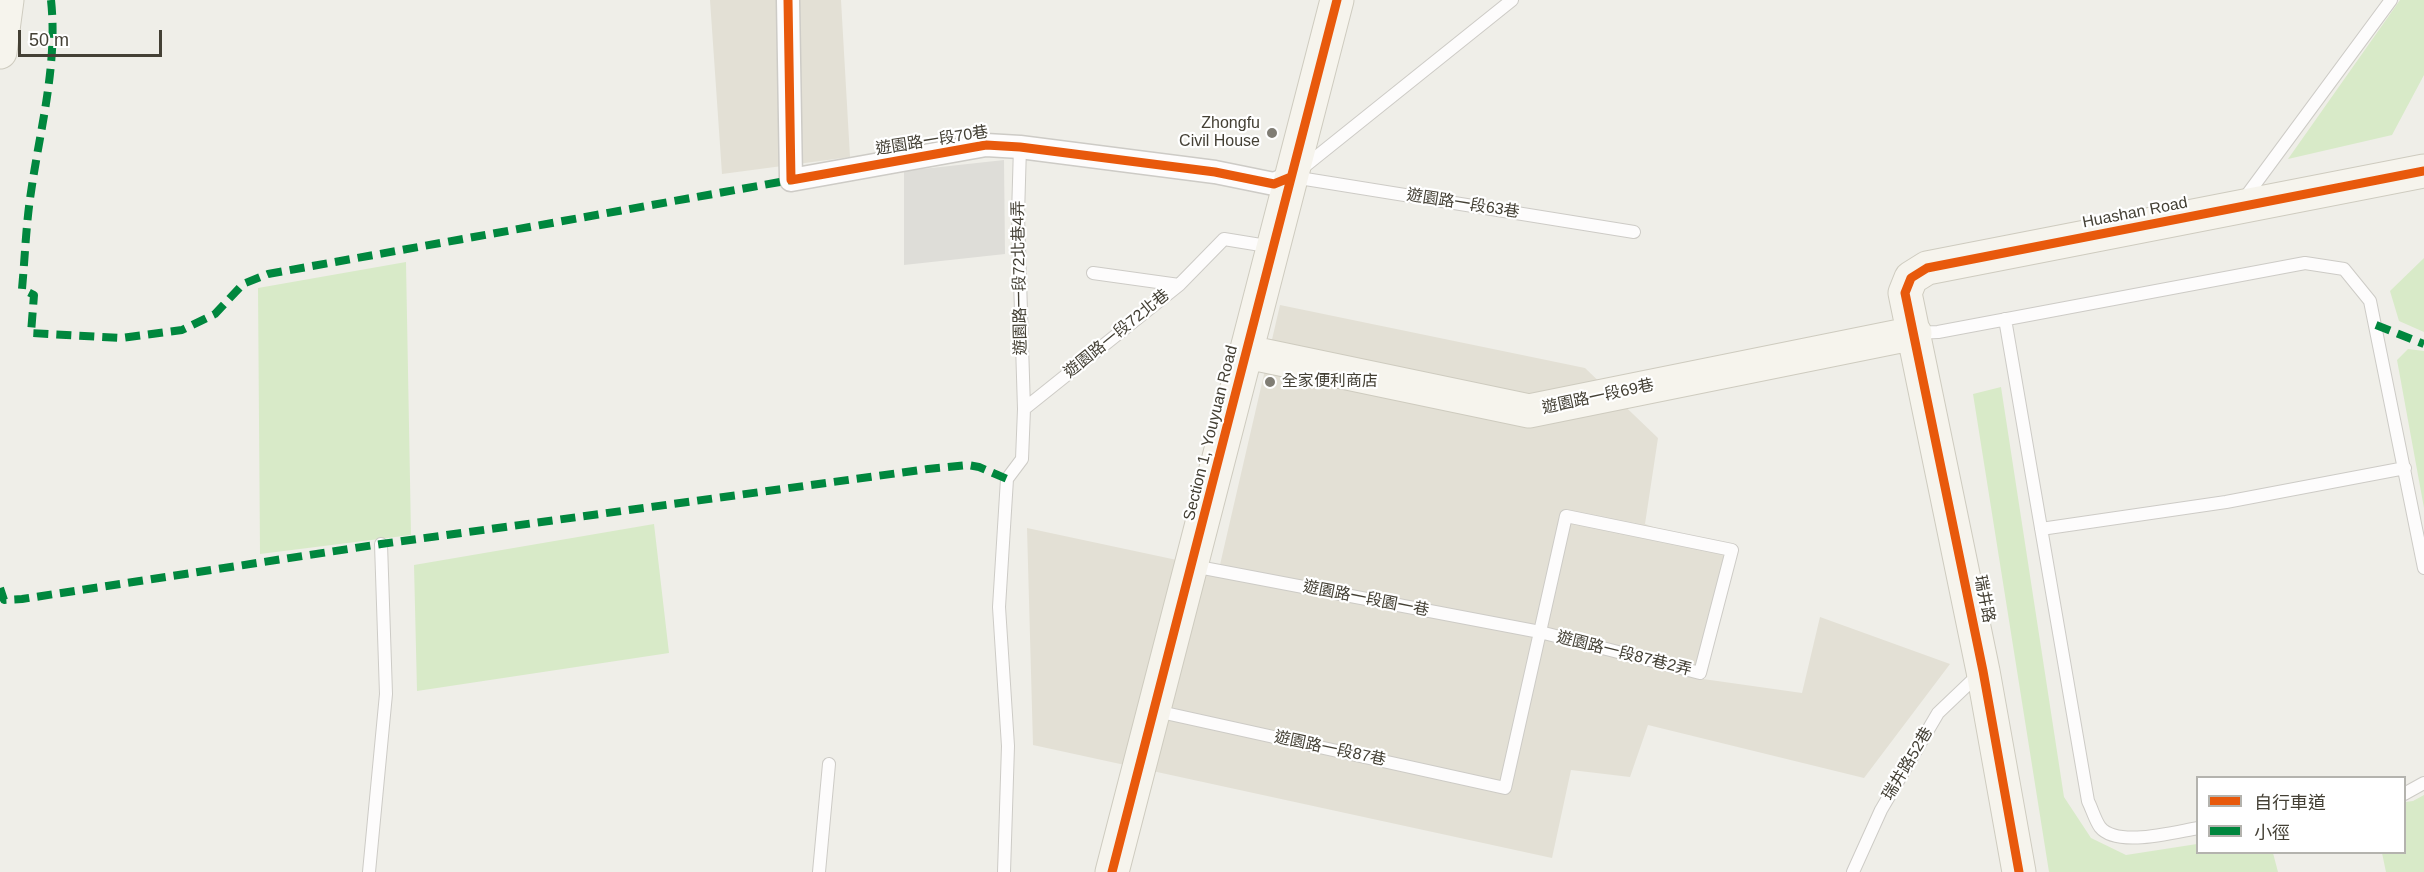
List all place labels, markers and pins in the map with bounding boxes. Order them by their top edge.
place label: Zhongfu Civil House [1179,114,1260,152]
marker: Zhongfu Civil House [1265,126,1279,140]
place label: 全家便利商店 [1282,372,1378,392]
marker: 全家便利商店 [1263,375,1277,389]

